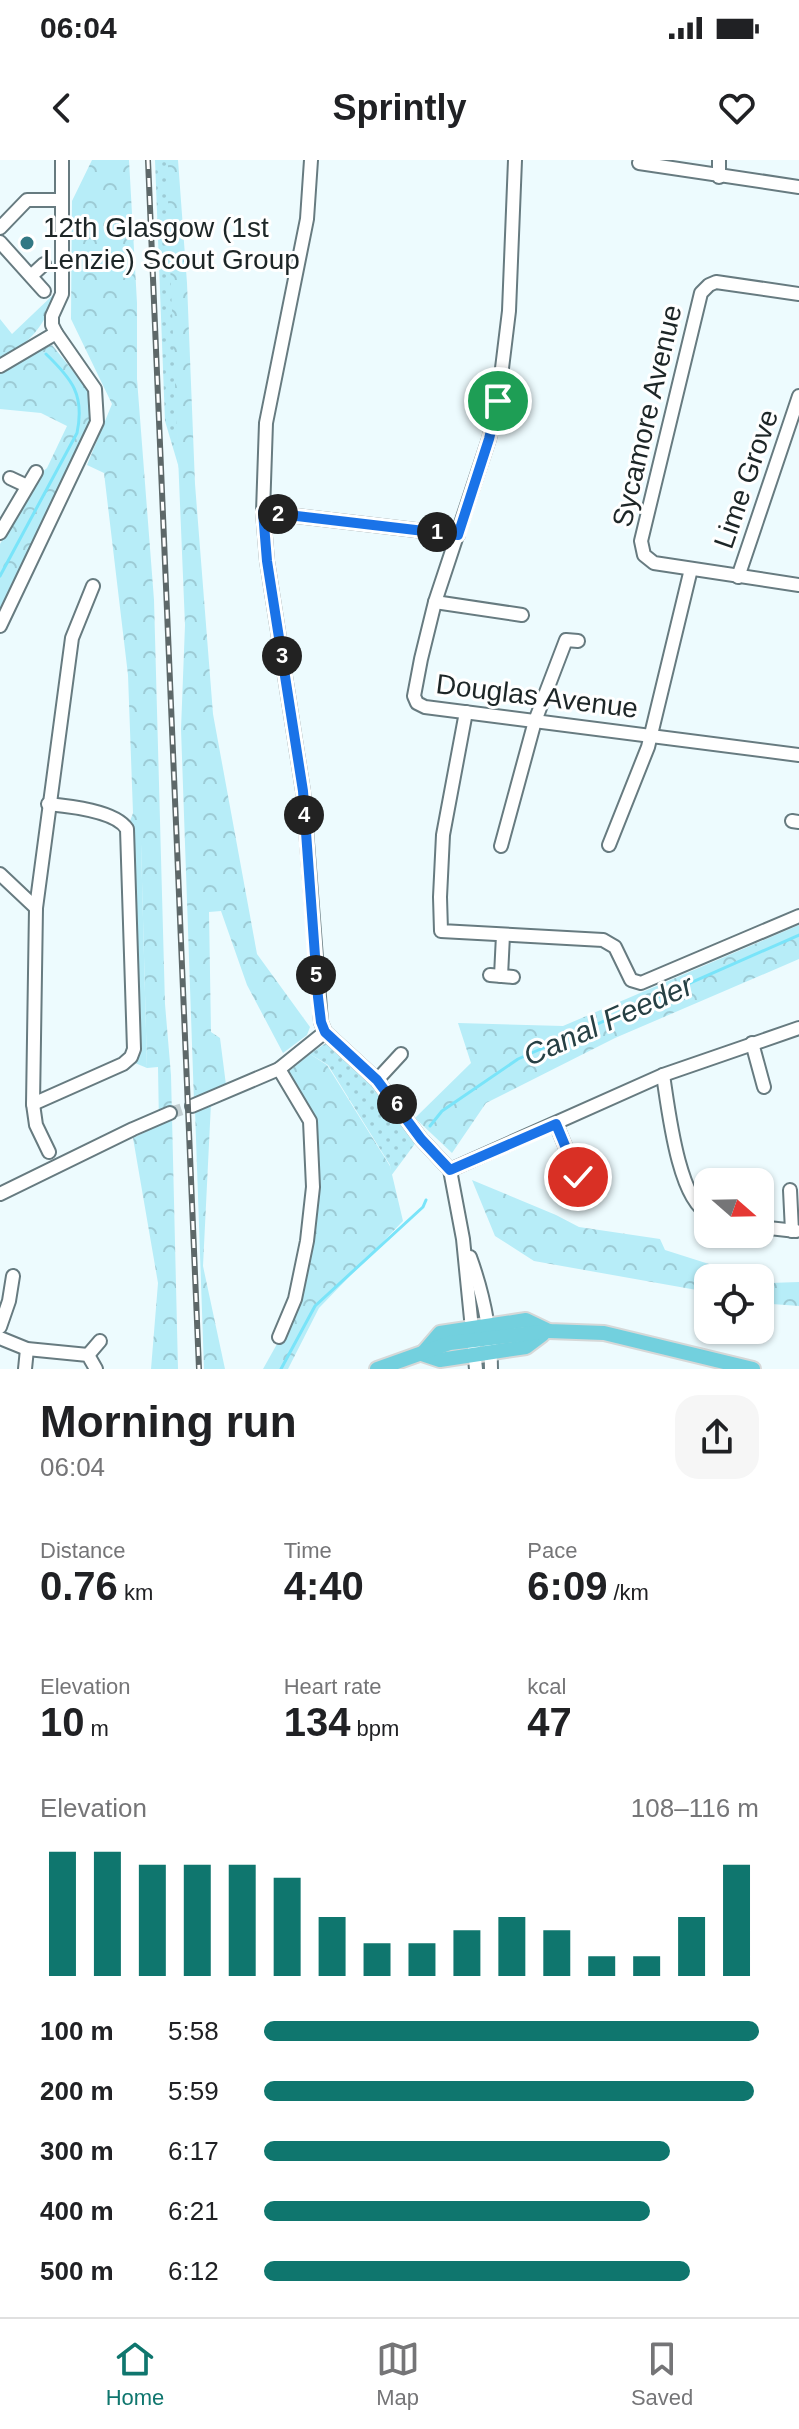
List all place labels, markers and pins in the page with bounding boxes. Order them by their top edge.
place label: 12th Glasgow (1st Lenzie) Scout Group [43,212,300,275]
marker: 12th Glasgow (1st Lenzie) Scout Group [18,234,36,252]
pin [464,367,532,435]
pin: 2 [258,494,298,534]
pin: 1 [417,512,457,552]
pin: 3 [262,636,302,676]
pin: 4 [284,795,324,835]
pin: 5 [296,955,336,995]
pin: 6 [377,1084,417,1124]
pin [544,1143,612,1211]

